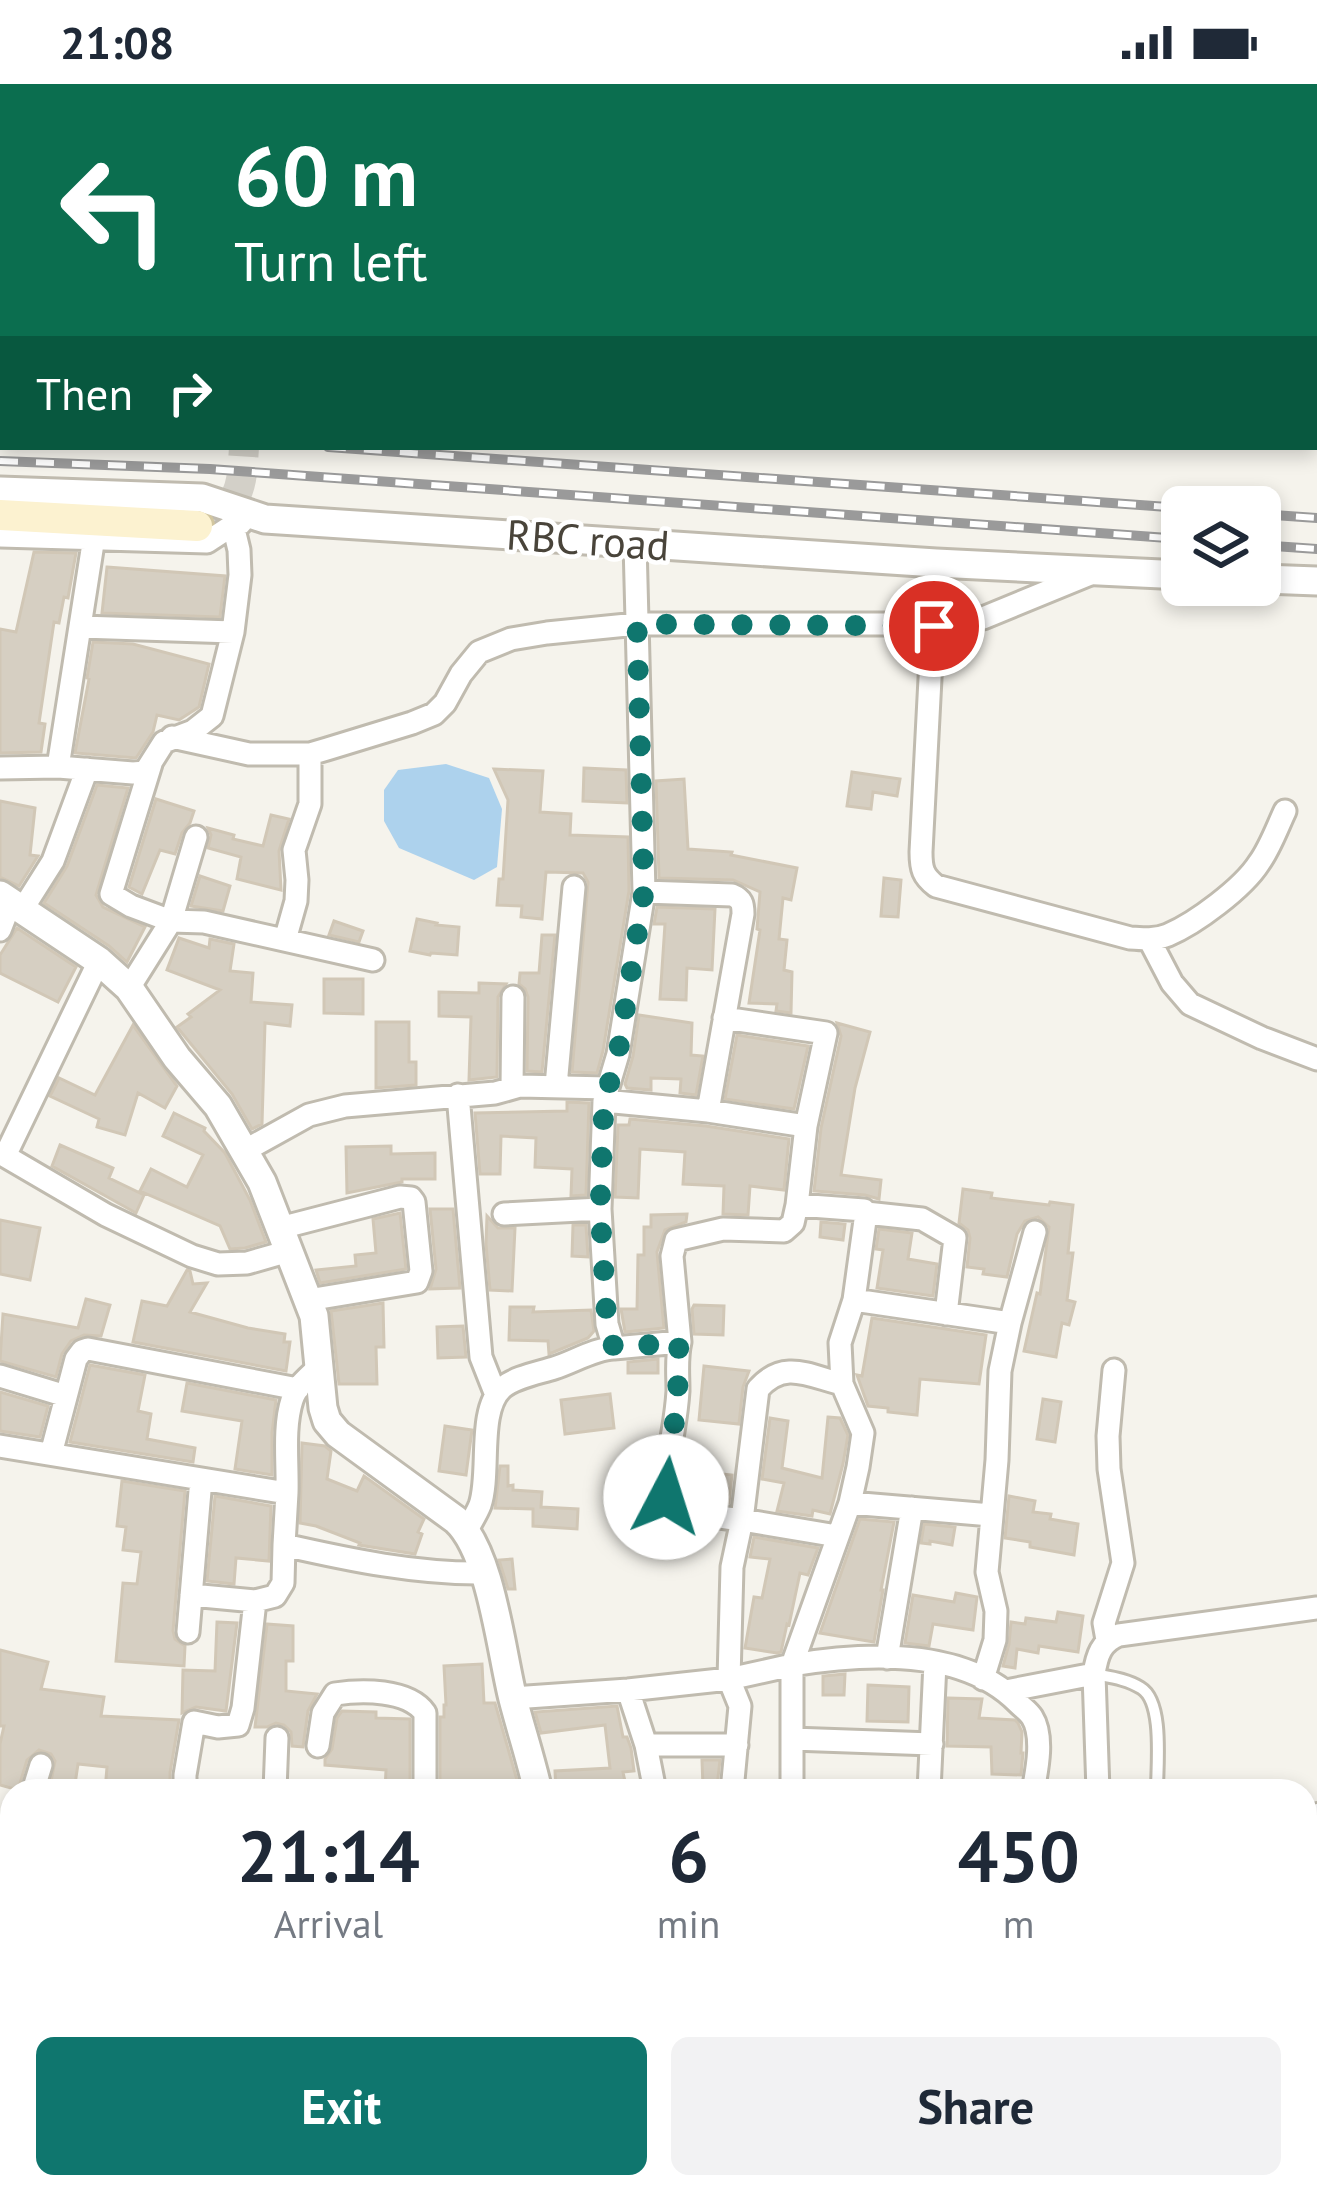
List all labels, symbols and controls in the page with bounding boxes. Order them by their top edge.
text: 21:08 [60,13,174,71]
text: 60 m [234,120,418,229]
icon: left [36,132,192,288]
text: Turn left [234,226,428,296]
icon: right [157,360,223,426]
text: Then [36,364,133,422]
map controls [1161,486,1281,606]
button: layers [1161,486,1281,606]
street label: RBC road [505,506,671,573]
pin [883,575,985,677]
icon: arrive [901,593,967,659]
position arrow [603,1434,729,1560]
text: 21:14 [237,1809,420,1902]
text: 6 [668,1809,709,1902]
text: 450 [957,1809,1080,1902]
text: Arrival [274,1898,383,1949]
text: min [657,1898,720,1949]
text: m [1003,1898,1034,1949]
button: Exit [36,2037,647,2175]
button: Share [671,2037,1281,2175]

